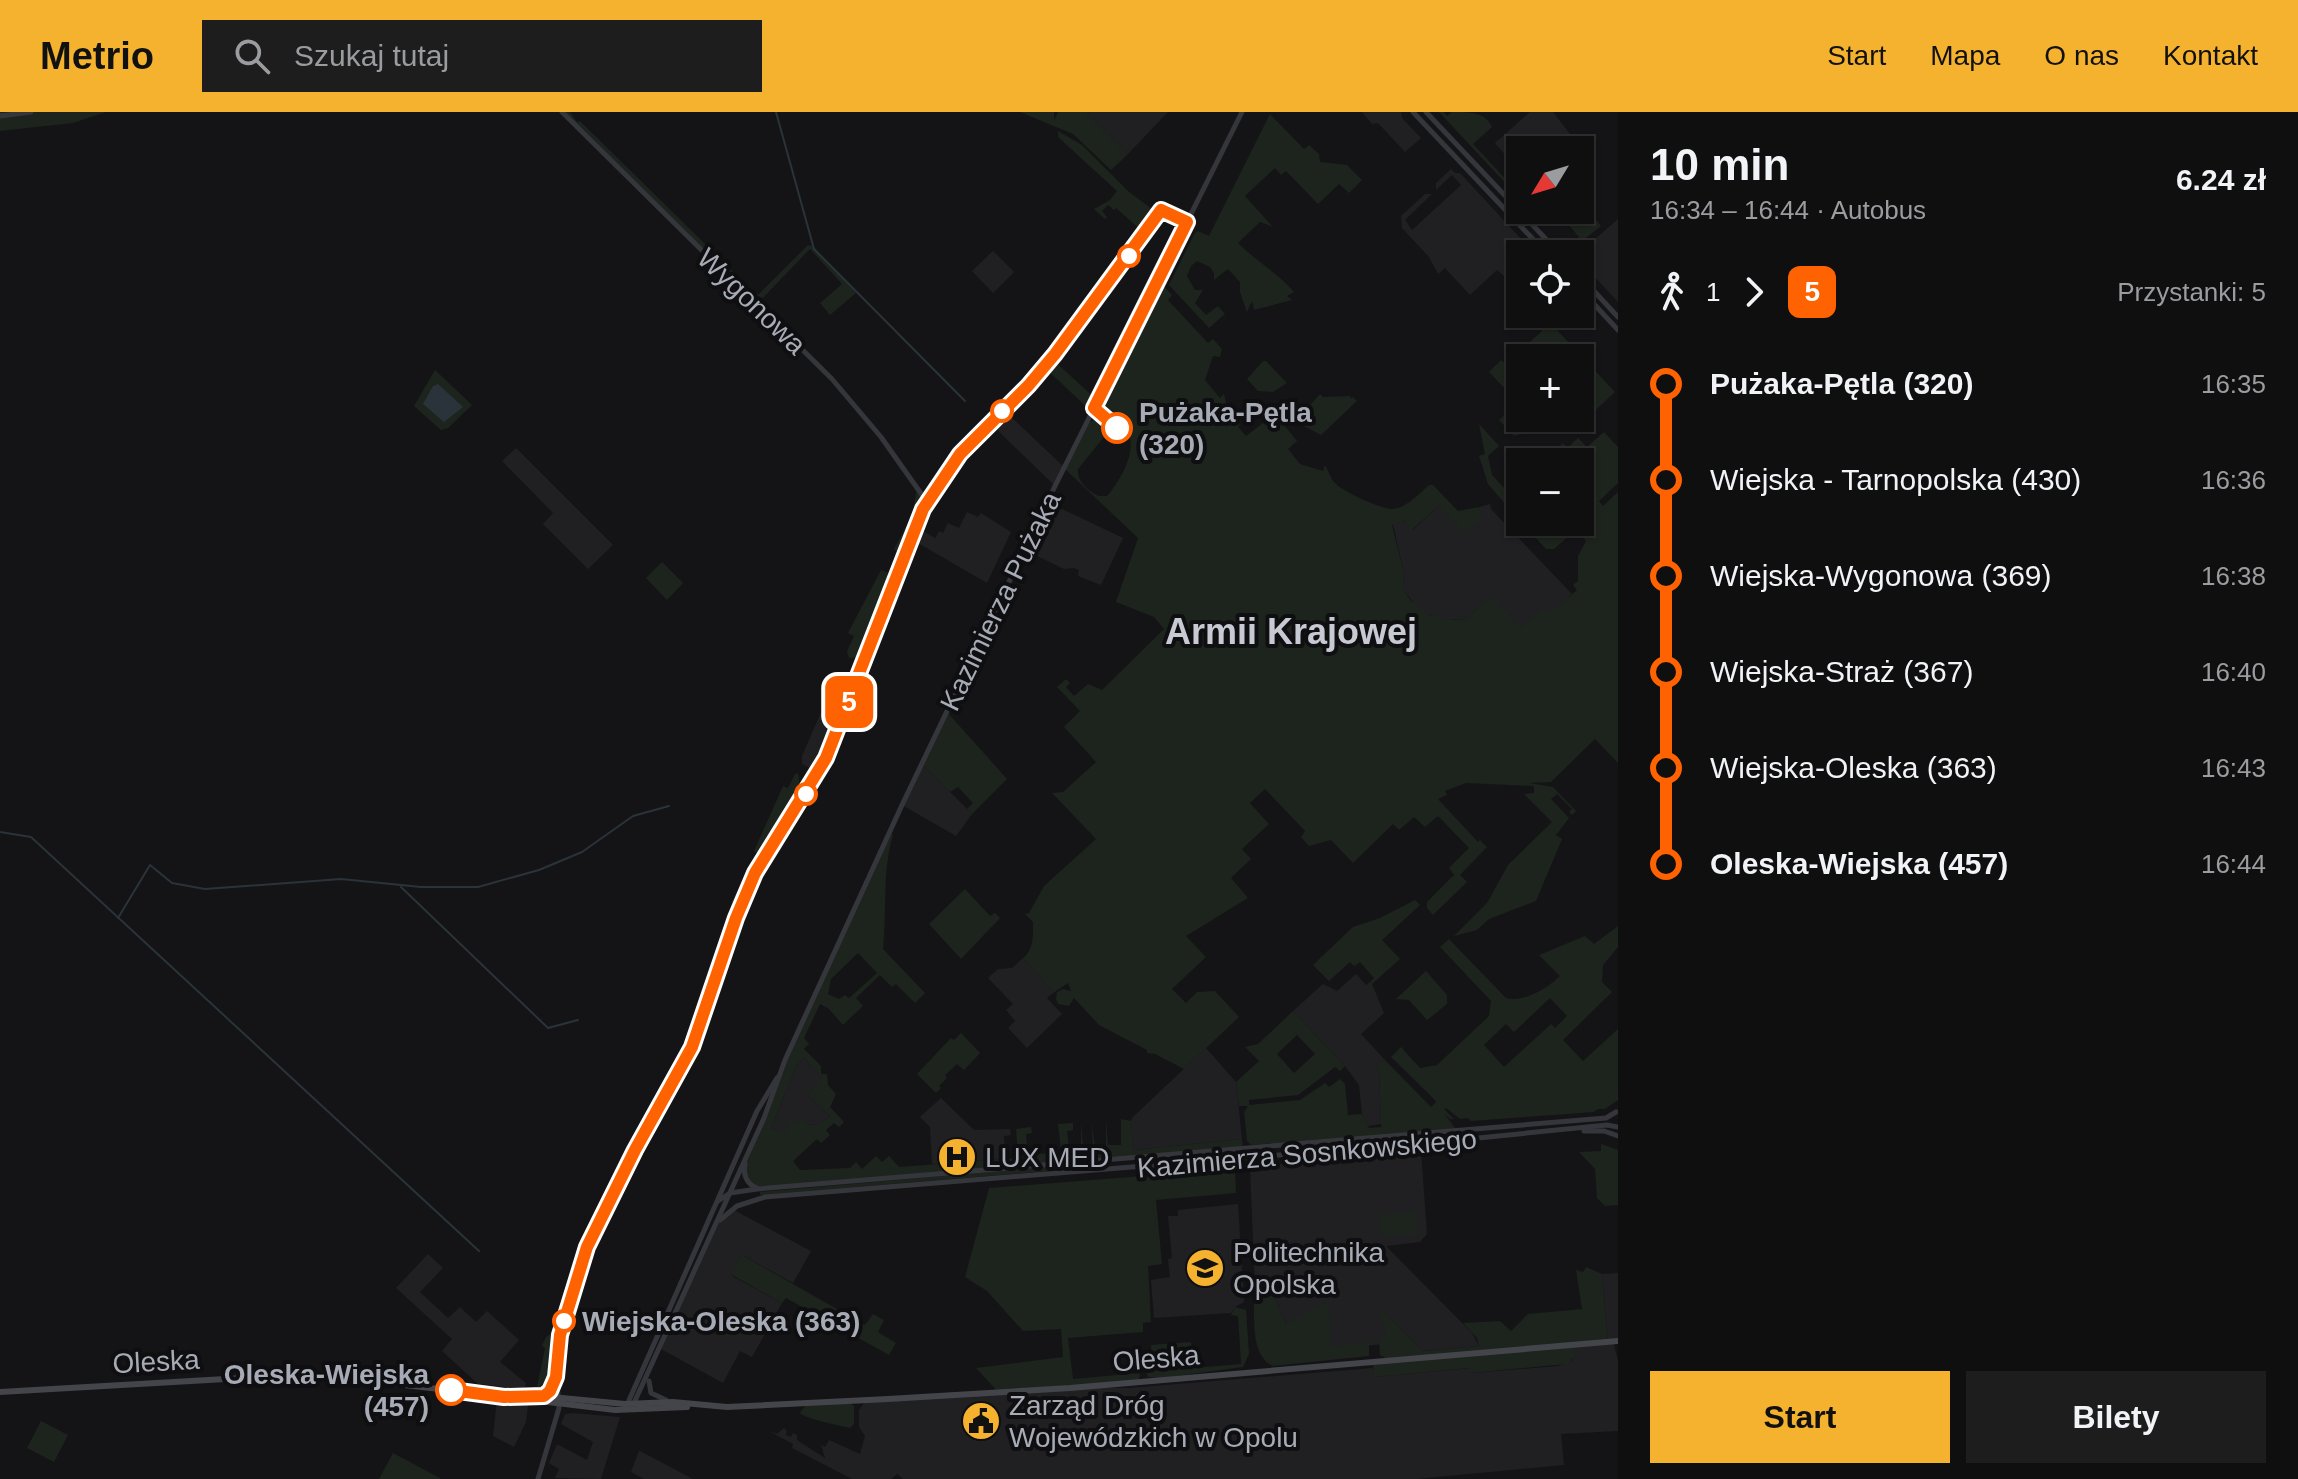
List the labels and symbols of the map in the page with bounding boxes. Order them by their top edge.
north arrow [1506,136,1594,224]
street label: Wygonowa [691,242,812,361]
unlabelled marker [1118,245,1140,267]
place label: Pużaka-Pętla (320) [1139,397,1312,460]
unlabelled marker [991,400,1013,422]
marker: Pużaka-Pętla (320) [1102,413,1132,443]
street label: Kazimierza Pużaka [934,486,1067,716]
district label: Armii Krajowej [1165,611,1417,652]
line badge: 5 [823,676,875,728]
unlabelled marker [795,783,817,805]
street label: Kazimierza Sosnkowskiego [1136,1123,1478,1184]
hospital icon: LUX MED [936,1136,978,1178]
place label: LUX MED [985,1142,1109,1173]
place label: Politechnika Opolska [1233,1237,1384,1300]
school or university icon: Politechnika Opolska [1184,1247,1226,1289]
place label: Wiejska-Oleska (363) [582,1306,860,1337]
marker: Wiejska-Oleska (363) [553,1310,575,1332]
street label: Oleska [1111,1339,1201,1378]
street label: Oleska [112,1344,201,1379]
place label: Oleska-Wiejska (457) [224,1359,429,1422]
marker: Oleska-Wiejska (457) [436,1375,466,1405]
place label: Zarząd Dróg Wojewódzkich w Opolu [1009,1390,1298,1453]
public building icon: Zarząd Dróg Wojewódzkich w Opolu [960,1400,1002,1442]

